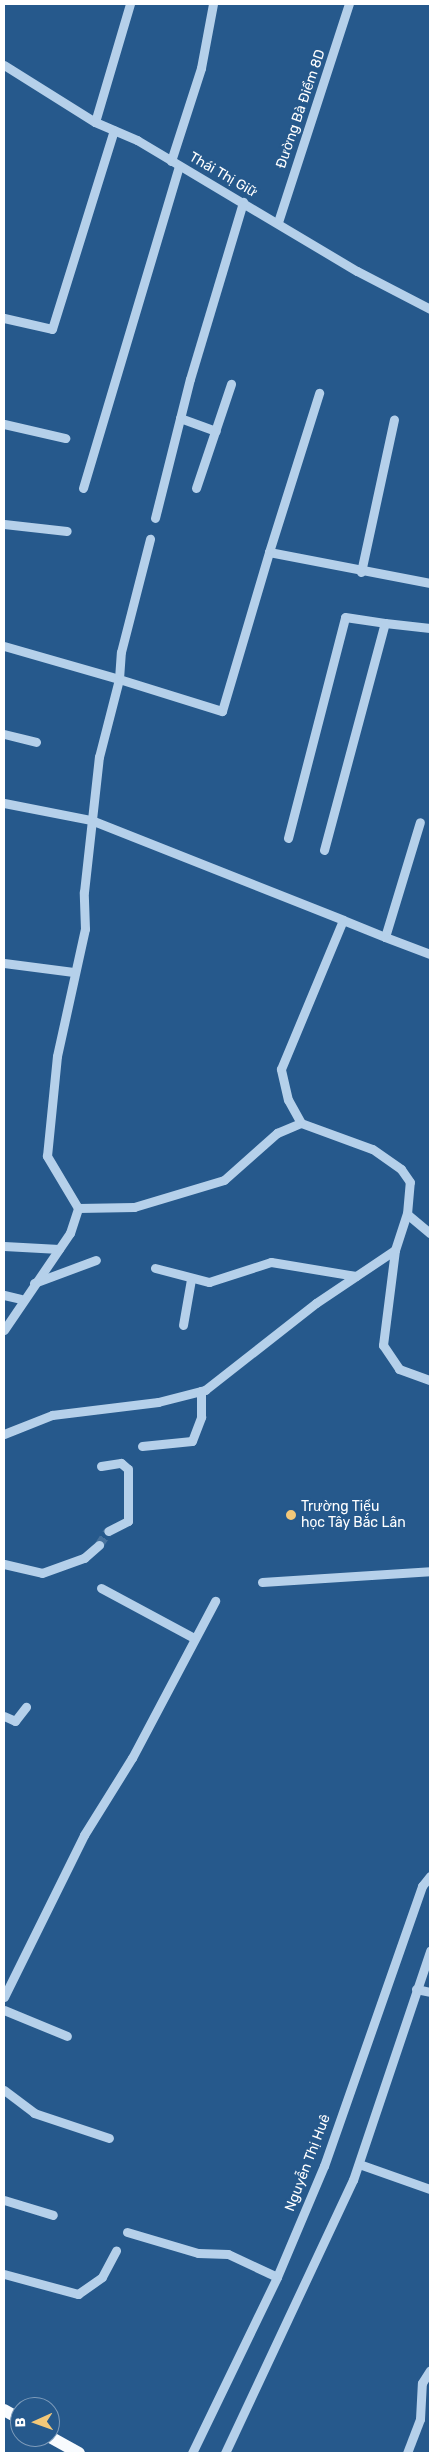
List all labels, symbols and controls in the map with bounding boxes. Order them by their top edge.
street label: Đường Bà Điểm 8D [273,47,329,171]
street label: Thái Thị Giữ [186,149,260,201]
place label: Trường Tiểu học Tây Bắc Lân [301,1499,406,1531]
marker: Trường Tiểu học Tây Bắc Lân [285,1509,297,1521]
street label: Nguyễn Thị Huê [282,2112,334,2214]
north arrow [10,2397,60,2447]
text: B [12,2417,29,2428]

